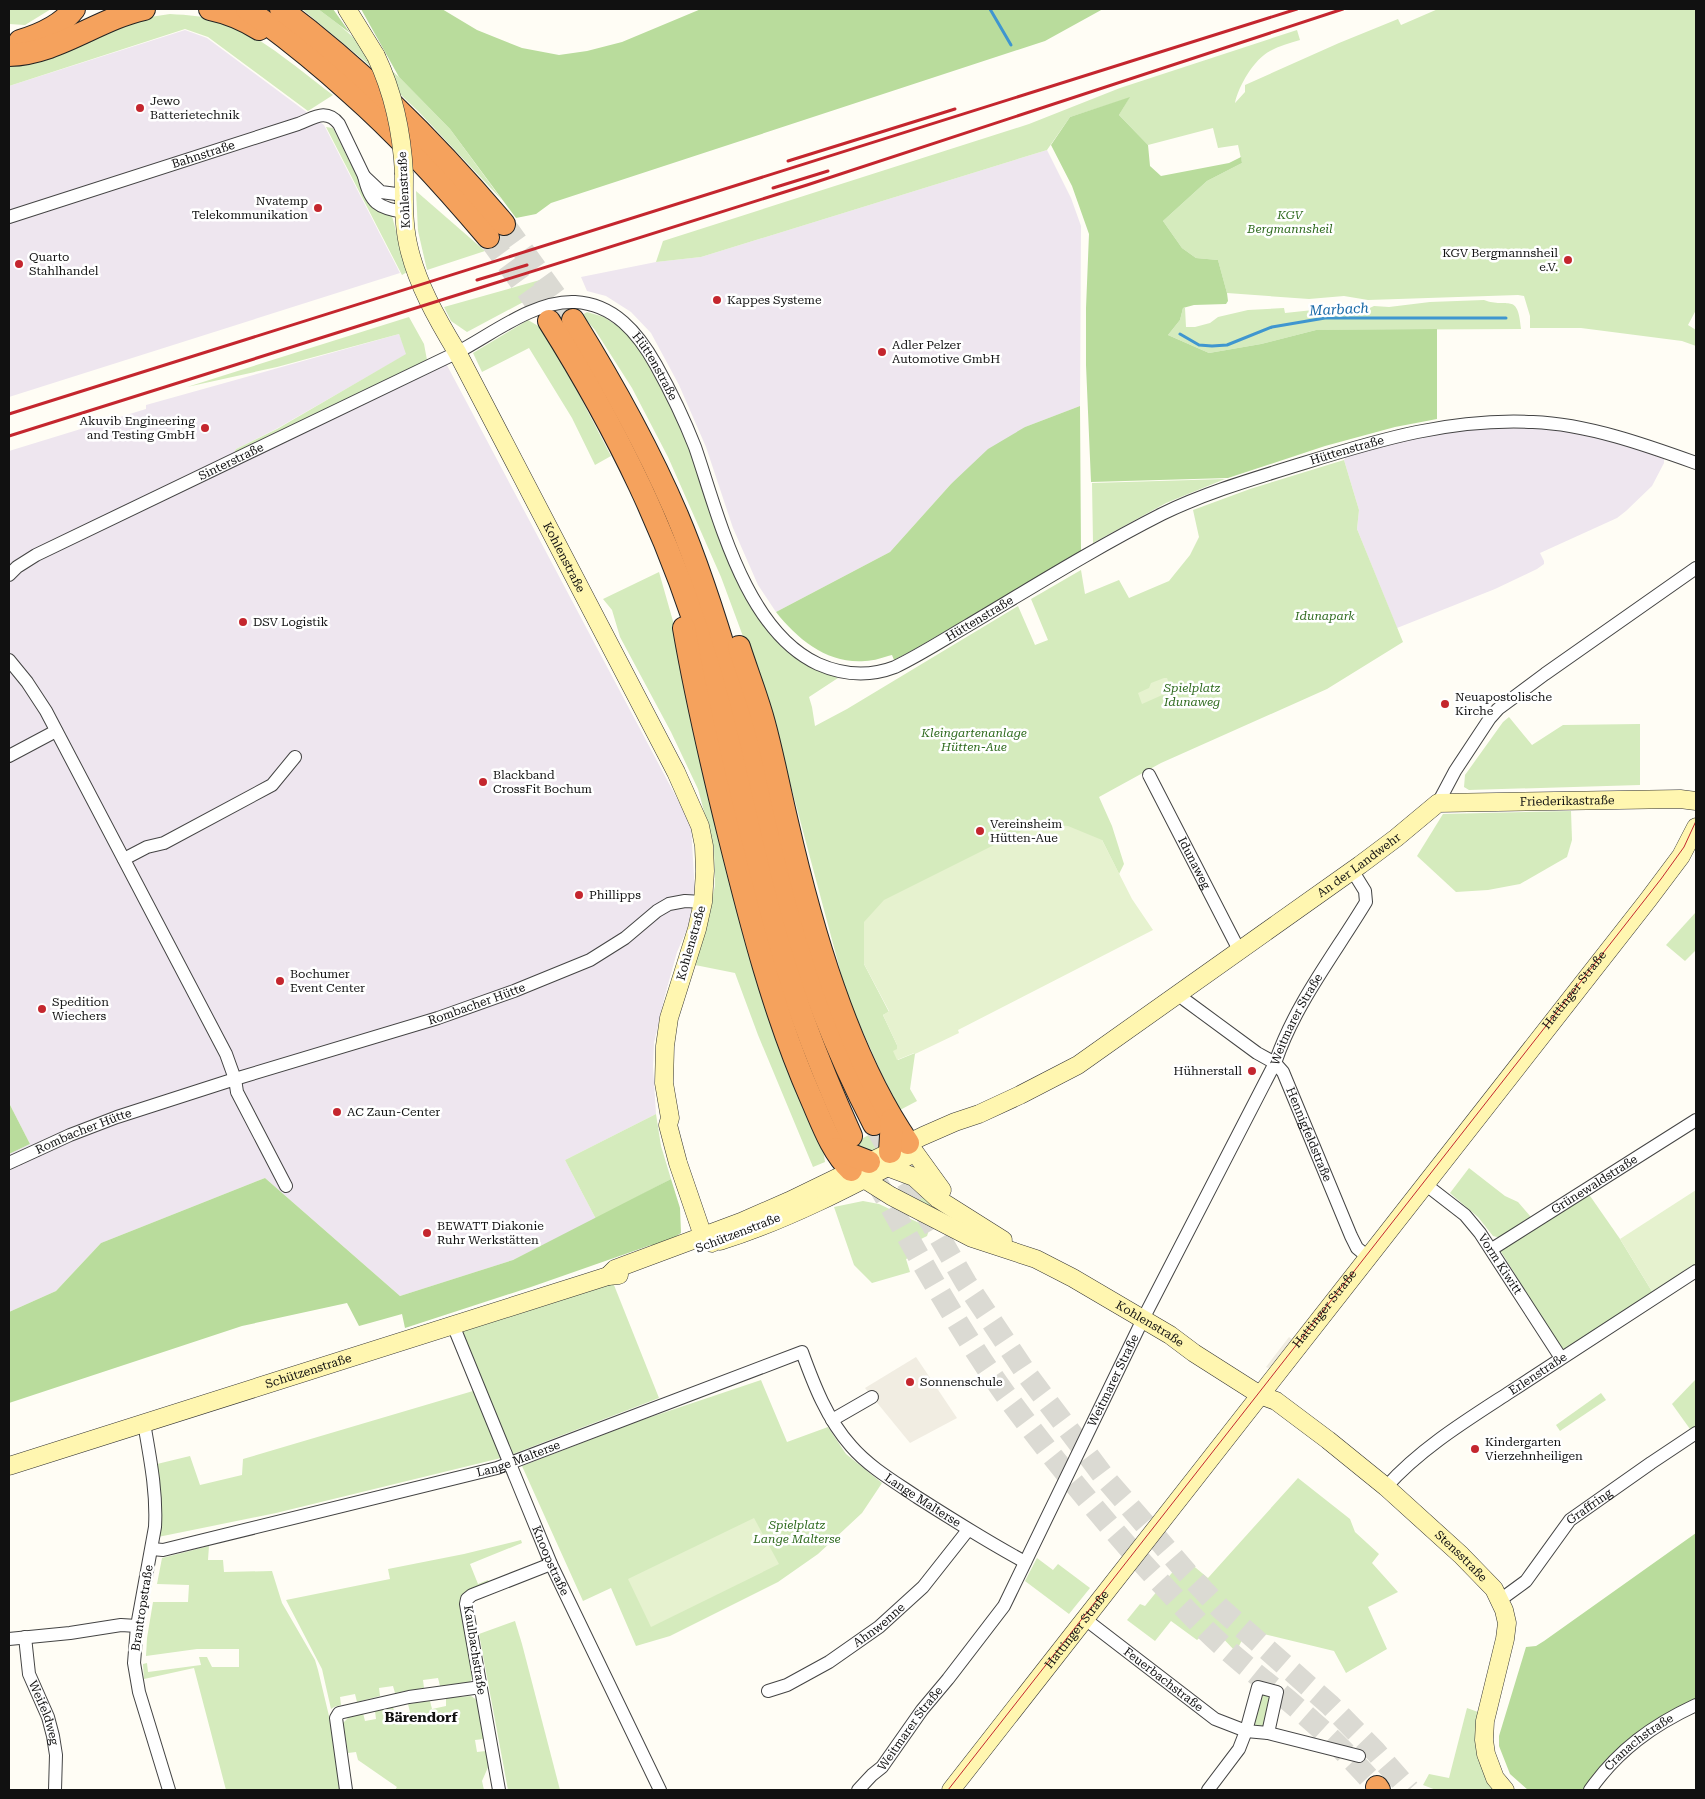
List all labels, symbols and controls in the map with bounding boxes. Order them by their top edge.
place label: Jewo Batterietechnik [150,94,240,122]
marker: Jewo Batterietechnik [134,102,146,114]
street label: Bahnstraße [170,138,237,171]
street label: Kohlenstraße [395,151,413,229]
place label: Nvatemp Telekommunikation [192,194,308,222]
marker: Nvatemp Telekommunikation [312,202,324,214]
park label: KGV Bergmannsheil [1246,208,1333,236]
place label: KGV Bergmannsheil e.V. [1442,246,1558,274]
place label: Quarto Stahlhandel [29,250,99,278]
marker: KGV Bergmannsheil e.V. [1562,254,1574,266]
marker: Quarto Stahlhandel [13,258,25,270]
place label: Kappes Systeme [727,293,822,307]
marker: Kappes Systeme [711,294,723,306]
water label: Marbach [1308,299,1370,319]
street label: Hüttenstraße [629,330,680,403]
place label: Adler Pelzer Automotive GmbH [892,338,1000,366]
marker: Adler Pelzer Automotive GmbH [876,346,888,358]
place label: Akuvib Engineering and Testing GmbH [80,414,195,442]
marker: Akuvib Engineering and Testing GmbH [199,422,211,434]
street label: Hüttenstraße [1308,433,1386,468]
street label: Sinterstraße [196,440,266,483]
street label: Kohlenstraße [540,520,588,595]
street label: Hüttenstraße [943,593,1016,644]
park label: Idunapark [1294,609,1355,623]
place label: DSV Logistik [253,615,329,629]
marker: DSV Logistik [237,616,249,628]
park label: Spielplatz Idunaweg [1163,681,1220,709]
place label: Neuapostolische Kirche [1455,690,1552,718]
marker: Neuapostolische Kirche [1439,698,1451,710]
park label: Kleingartenanlage Hütten-Aue [920,726,1027,754]
place label: Blackband CrossFit Bochum [493,768,592,796]
marker: Blackband CrossFit Bochum [477,776,489,788]
street label: Friederikastraße [1520,793,1615,809]
place label: Vereinsheim Hütten-Aue [990,817,1062,845]
marker: Vereinsheim Hütten-Aue [974,825,986,837]
street label: An der Landwehr [1314,830,1403,900]
street label: Idunaweg [1175,835,1214,892]
place label: Phillipps [589,888,641,902]
marker: Phillipps [573,889,585,901]
street label: Kohlenstraße [674,904,708,982]
street label: Hattinger Straße [1539,948,1609,1032]
place label: Bochumer Event Center [290,967,365,995]
street label: Weitmarer Straße [1268,971,1326,1067]
marker: Bochumer Event Center [274,975,286,987]
street label: Rombacher Hütte [426,980,528,1028]
place label: Spedition Wiechers [52,995,109,1023]
marker: Spedition Wiechers [36,1003,48,1015]
place label: Hühnerstall [1174,1064,1242,1078]
marker: Hühnerstall [1246,1065,1258,1077]
street label: Hennigfeldstraße [1283,1085,1335,1184]
place label: AC Zaun-Center [347,1105,440,1119]
street label: Rombacher Hütte [33,1106,134,1157]
marker: AC Zaun-Center [331,1106,343,1118]
street label: Grünewaldstraße [1549,1152,1640,1217]
street label: Schützenstraße [694,1210,783,1256]
place label: BEWATT Diakonie Ruhr Werkstätten [437,1219,544,1247]
marker: BEWATT Diakonie Ruhr Werkstätten [421,1227,433,1239]
street label: Vorm Kiwitt [1475,1231,1525,1297]
street label: Hattinger Straße [1290,1267,1360,1351]
street label: Kohlenstraße [1113,1298,1187,1350]
street label: Weitmarer Straße [1085,1332,1142,1429]
street label: Erlenstraße [1506,1349,1570,1398]
street label: Schützenstraße [263,1351,354,1391]
place label: Sonnenschule [920,1375,1003,1389]
marker: Sonnenschule [904,1376,916,1388]
place label: Kindergarten Vierzehnheiligen [1485,1435,1583,1463]
street label: Lange Malterse [475,1438,562,1480]
marker: Kindergarten Vierzehnheiligen [1469,1443,1481,1455]
street label: Lange Malterse [882,1470,964,1530]
street label: Graffring [1564,1485,1615,1527]
park label: Spielplatz Lange Malterse [752,1518,841,1546]
street label: Knoopstraße [529,1524,572,1598]
street label: Stensstraße [1432,1528,1490,1585]
street label: Brantropstraße [128,1563,156,1652]
street label: Hattinger Straße [1042,1587,1112,1671]
street label: Ahnwenne [850,1600,908,1650]
street label: Kaulbachstraße [461,1604,489,1696]
street label: Feuerbachstraße [1121,1644,1206,1715]
street label: Weifeldweg [26,1678,61,1746]
street label: Weitmarer Straße [875,1683,946,1773]
district label: Bärendorf [385,1709,459,1725]
street label: Cranachstraße [1601,1711,1676,1774]

